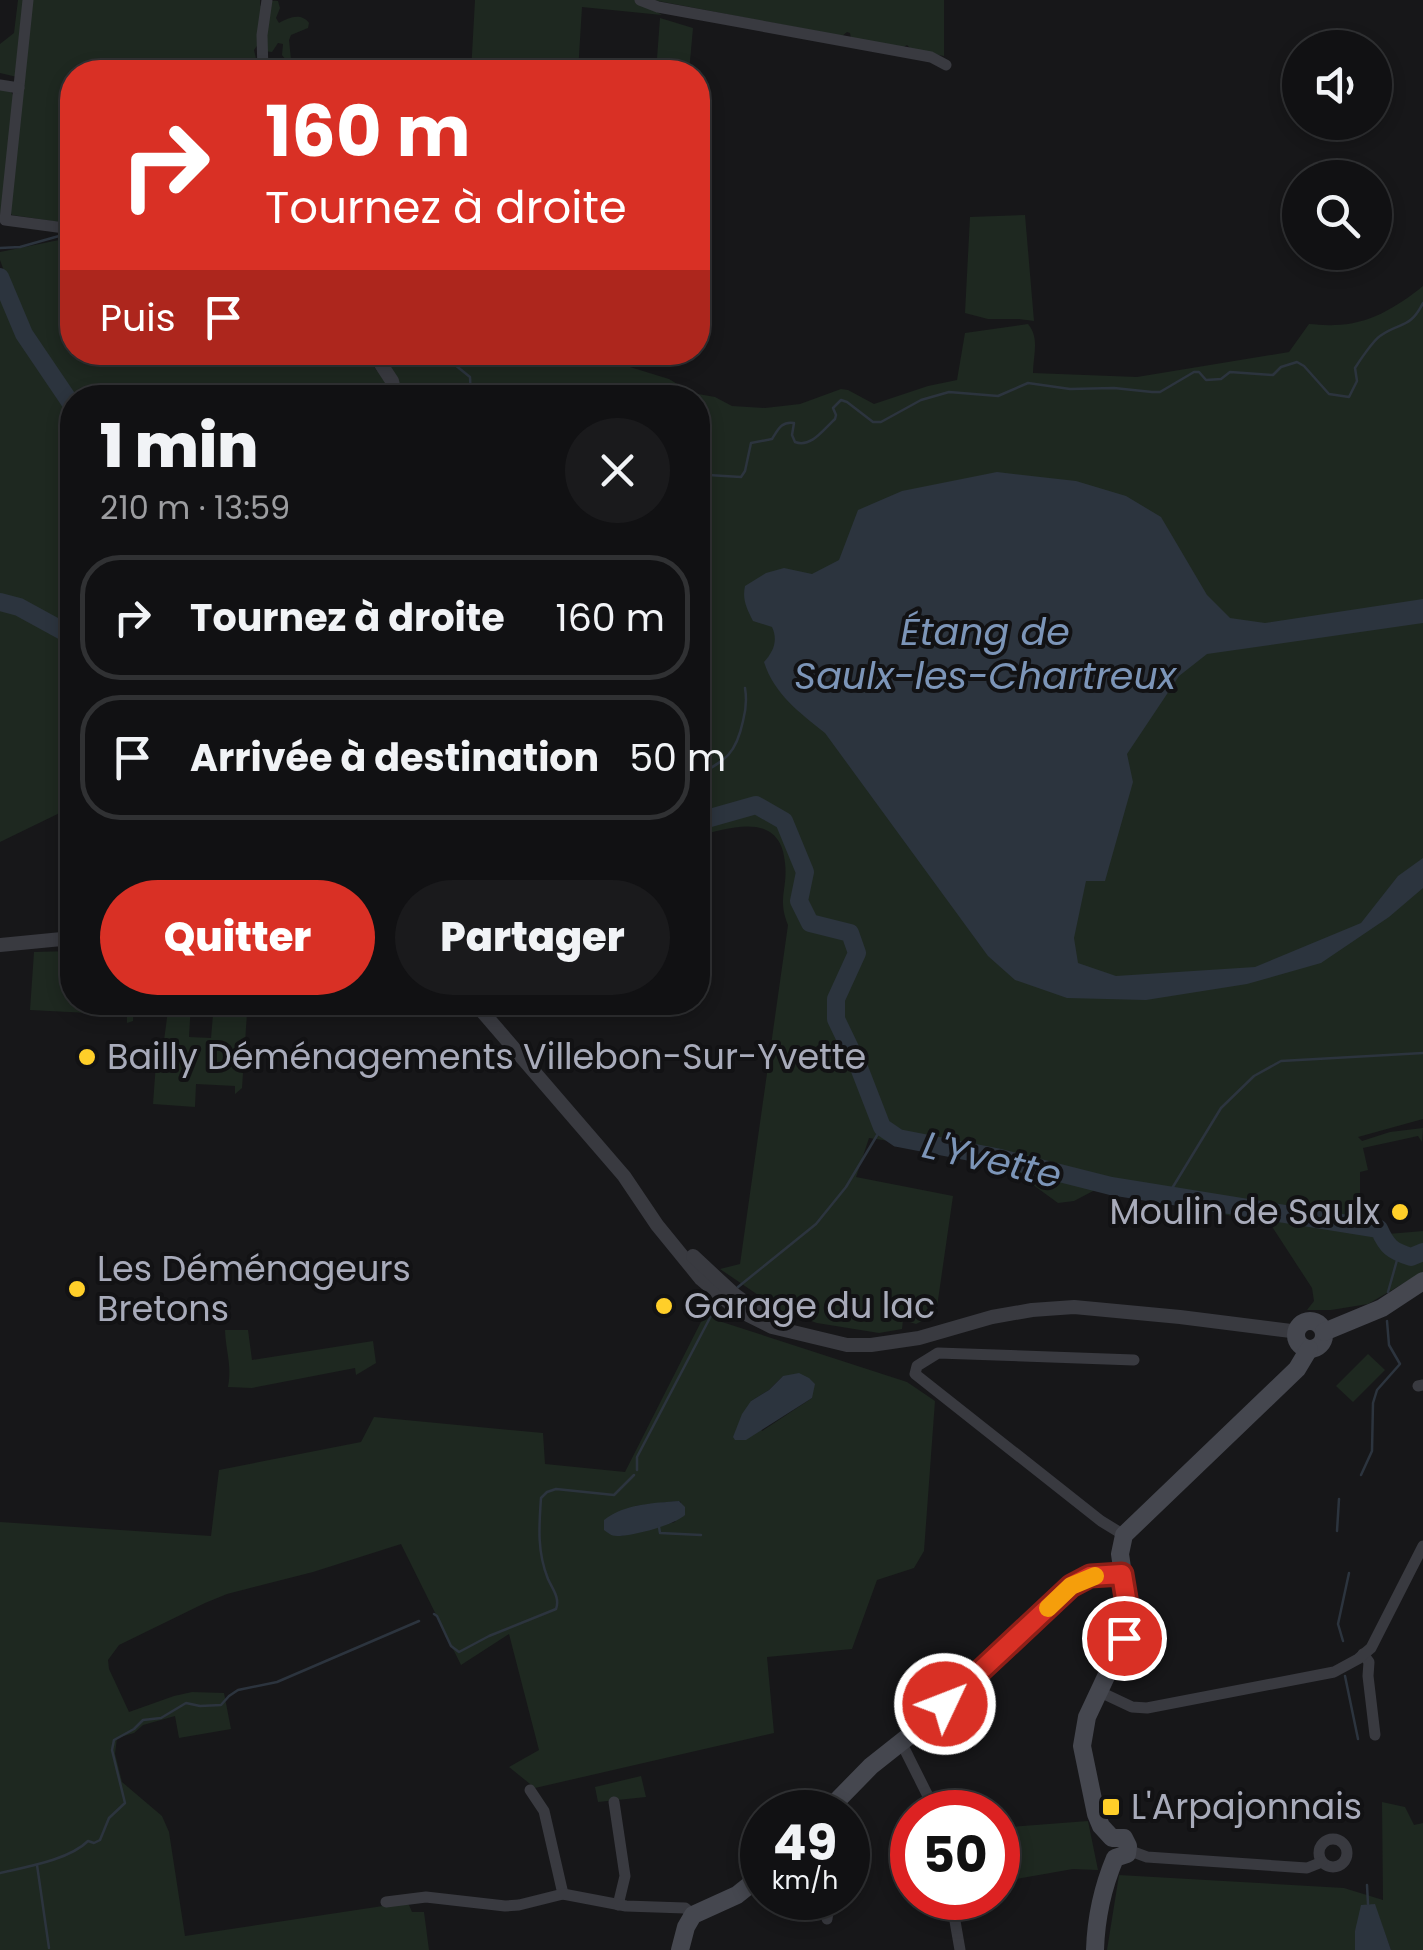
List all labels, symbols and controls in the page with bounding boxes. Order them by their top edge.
map controls [1282,30,1392,270]
button: sound [1282,30,1392,140]
text: 160 m [265,82,471,181]
icon: right [100,100,230,230]
button: search [1282,160,1392,270]
text: Tournez à droite [265,176,627,239]
icon: arrive [196,290,251,345]
text: Puis [100,291,176,344]
text: 1 min [100,404,258,488]
button: close [565,418,670,523]
text: 210 m · 13:59 [100,485,290,530]
icon: right [105,590,160,645]
text: Tournez à droite [190,591,505,644]
text: 160 m [556,591,665,644]
water label: Étang de Saulx-les-Chartreux [794,605,1178,702]
icon: arrive [105,730,160,785]
text: Arrivée à destination [190,731,599,784]
text: 50 m [629,731,726,784]
button: Quitter [100,880,375,995]
button: Partager [395,880,670,995]
place label: Bailly Déménagements Villebon-Sur-Yvette [107,1032,866,1081]
marker: Bailly Déménagements Villebon-Sur-Yvette [76,1046,98,1068]
water label: L'Yvette [918,1118,1067,1201]
place label: Moulin de Saulx [1109,1187,1380,1236]
marker: Moulin de Saulx [1389,1201,1411,1223]
place label: Les Déménageurs Bretons [97,1244,411,1333]
marker: Les Déménageurs Bretons [66,1278,88,1300]
place label: Garage du lac [684,1281,935,1330]
marker: Garage du lac [653,1295,675,1317]
pin [1082,1596,1167,1681]
icon: arrive [1097,1611,1152,1666]
position arrow [893,1652,997,1756]
place label: L'Arpajonnais [1131,1782,1362,1831]
speed limit sign: 50 [890,1790,1020,1920]
marker: L'Arpajonnais [1100,1796,1122,1818]
text: 49 [773,1807,837,1878]
text: km/h [772,1863,838,1898]

